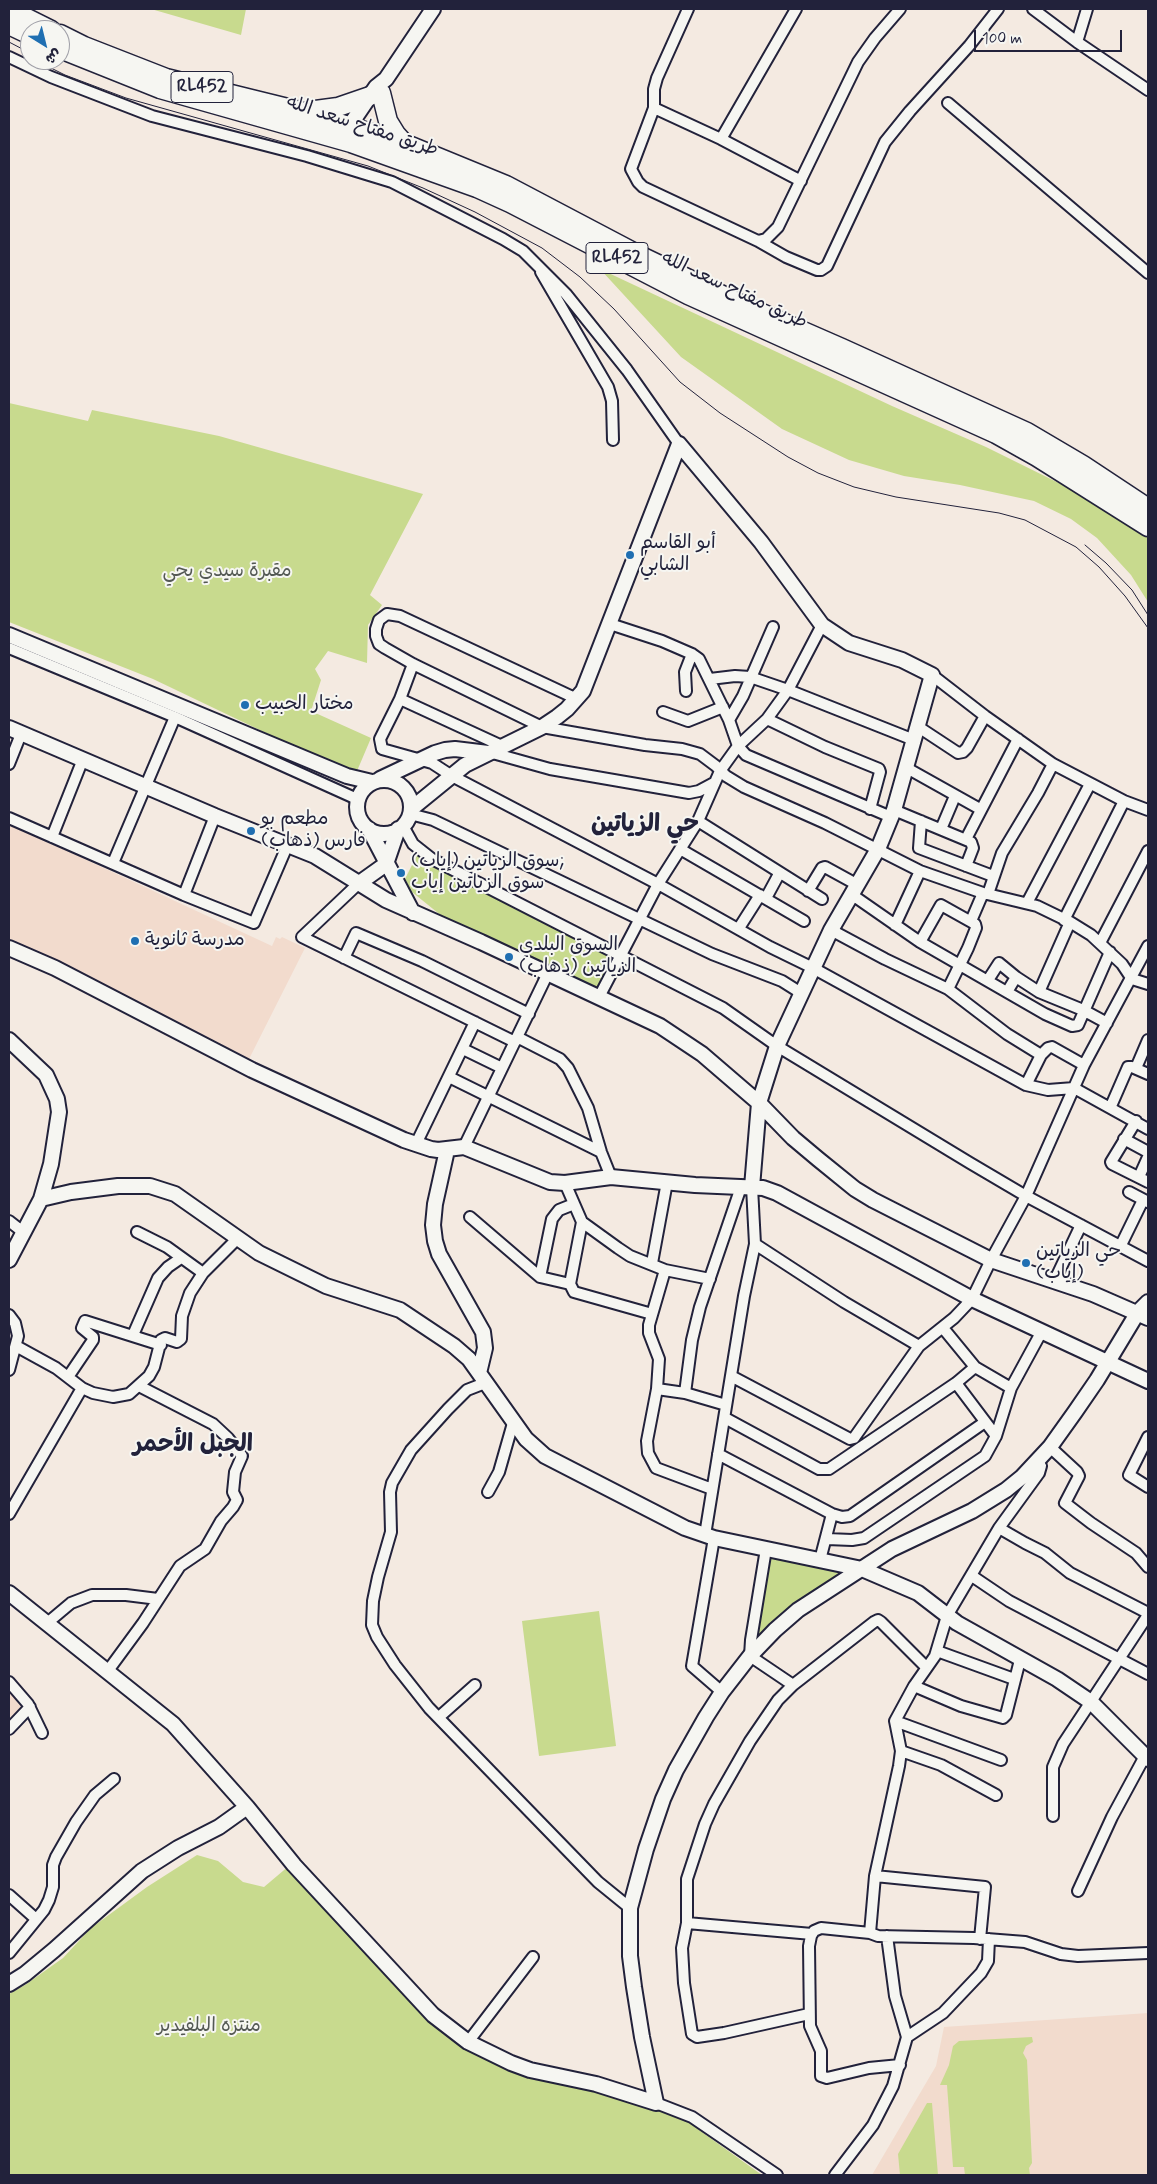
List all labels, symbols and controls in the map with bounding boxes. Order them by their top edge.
north arrow [20,20,70,70]
scale bar [977,20,1124,52]
text: 100 m [982,29,1022,49]
text: ش [42,45,65,68]
road number: RL452 [171,72,233,102]
street label: طريق مفتاح سعد الله [283,92,441,162]
road number: RL452 [586,242,648,274]
street label: طريق مفتاح سعد الله [657,247,811,335]
place label: أبو القاسم الشابي [640,533,716,577]
marker: أبو القاسم الشابي [624,549,636,561]
park label: مقبرة سيدي يحي [162,561,292,583]
place label: مختار الحبيب [255,694,354,716]
marker: مختار الحبيب [239,699,251,711]
place label: مطعم بو فارس (ذهاب) [261,809,366,853]
district label: حي الزياتين [591,812,699,840]
marker: مطعم بو فارس (ذهاب) [245,825,257,837]
place label: سوق الزياتين (إياب); سوق الزياتين إياب [411,851,564,895]
marker: سوق الزياتين (إياب); سوق الزياتين إياب [395,867,407,879]
place label: مدرسة ثانوية [145,930,245,952]
marker: مدرسة ثانوية [129,935,141,947]
place label: السوق البلدي الزياتين (ذهاب) [519,935,636,979]
marker: السوق البلدي الزياتين (ذهاب) [503,951,515,963]
place label: حي الزياتين (إياب) [1036,1241,1121,1285]
marker: حي الزياتين (إياب) [1020,1257,1032,1269]
district label: الجبل الأحمر [133,1432,253,1460]
park label: منتزه البلفيدير [157,2016,261,2038]

